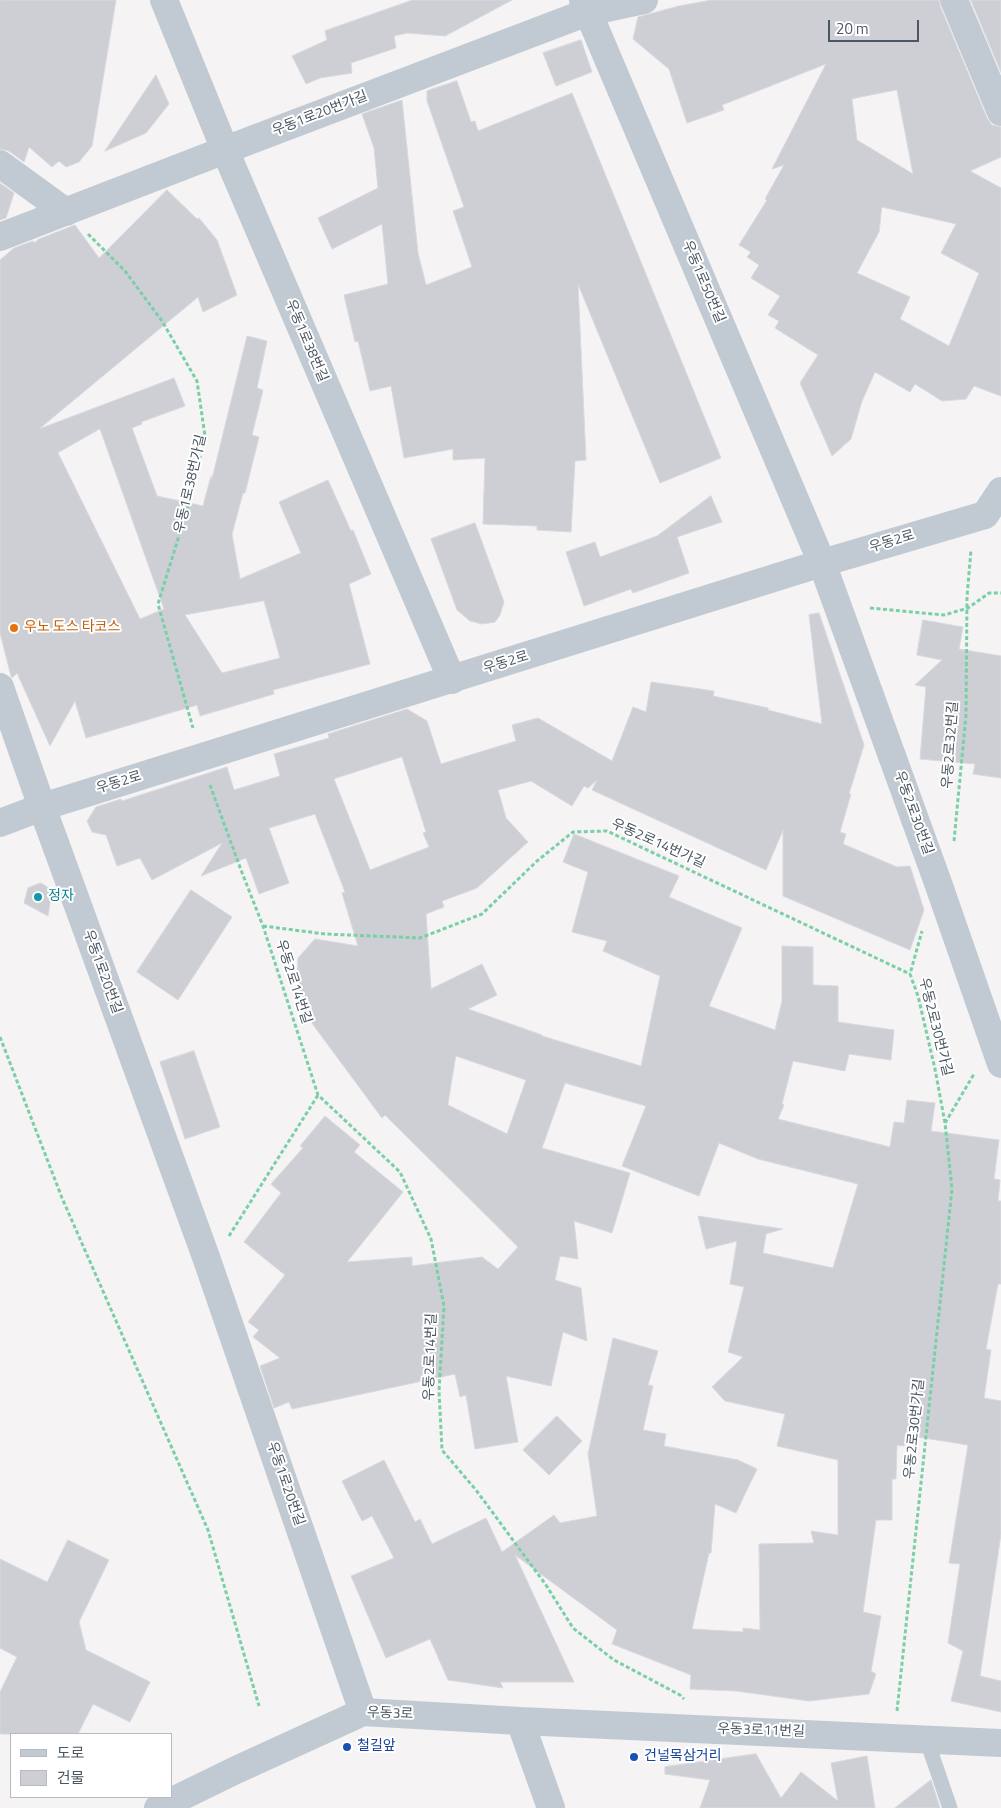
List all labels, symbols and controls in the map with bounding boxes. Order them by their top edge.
scale bar [831,10,922,42]
text: 20 m [836,17,869,40]
street label: 우동1로20번가길 [270,88,370,140]
street label: 우동1로50번길 [678,238,728,326]
street label: 우동1로38번길 [281,297,331,385]
street label: 우동1로38번가길 [171,433,211,535]
street label: 우동2로 [867,527,917,557]
place label: 우노 도스 타코스 [24,620,120,636]
marker: 우노 도스 타코스 [8,622,20,634]
street label: 우동2로 [481,648,531,678]
street label: 우동2로32번길 [940,701,962,789]
street label: 우동2로 [94,768,144,798]
street label: 우동2로30번길 [890,769,936,857]
street label: 우동2로14번가길 [609,816,707,872]
place label: 정자 [48,889,74,905]
marker: 정자 [32,891,44,903]
street label: 우동1로20번길 [79,928,125,1016]
street label: 우동2로14번길 [271,938,315,1026]
street label: 우동2로30번가길 [915,976,955,1078]
street label: 우동2로14번길 [421,1313,441,1401]
street label: 우동2로30번가길 [901,1378,929,1480]
street label: 우동1로20번길 [263,1440,307,1528]
street label: 우동3로 [366,1705,414,1723]
street label: 우동3로11번길 [717,1721,805,1741]
legend [10,1733,172,1798]
place label: 철길앞 [357,1739,396,1755]
text: 도로 [57,1741,85,1764]
marker: 철길앞 [341,1741,353,1753]
place label: 건널목삼거리 [644,1749,721,1765]
marker: 건널목삼거리 [628,1751,640,1763]
text: 건물 [57,1766,85,1789]

